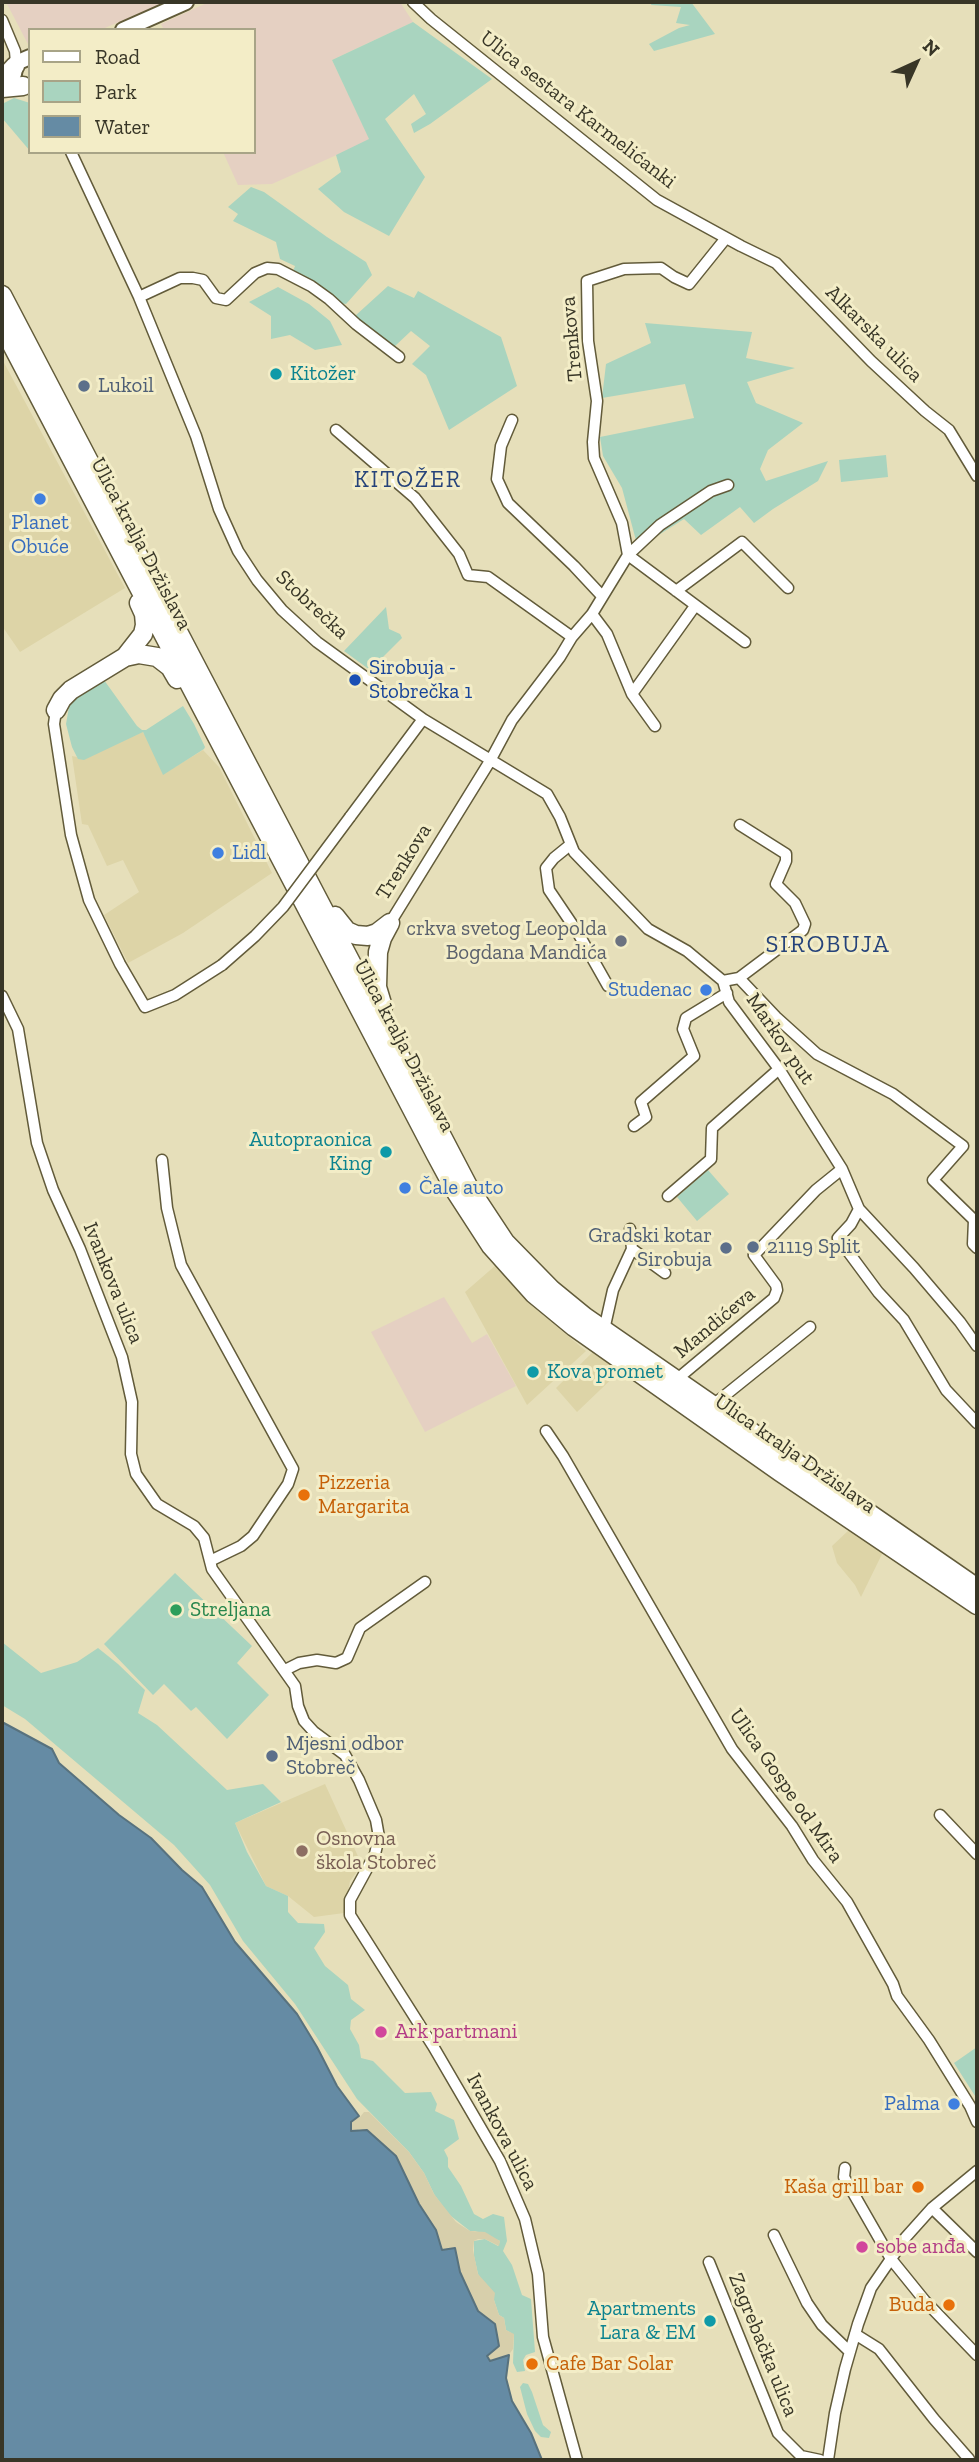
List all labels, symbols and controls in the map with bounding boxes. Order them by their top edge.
street label: Ulica sestara Karmelićanki [475,26,681,194]
legend [28,28,256,154]
north arrow [881,28,951,98]
text: N [918,35,944,61]
text: Road [95,44,140,69]
text: Park [95,79,137,104]
text: Water [95,114,150,139]
street label: Alkarska ulica [820,280,928,388]
street label: Trenkova [556,295,588,383]
place label: Kitožer [290,361,356,387]
marker: Kitožer [268,366,284,382]
place label: Lukoil [98,373,154,399]
marker: Lukoil [76,378,92,394]
street label: Ulica kralja Držislava [85,454,197,634]
district label: KITOŽER [355,466,461,494]
marker: Planet Obuće [32,491,48,507]
place label: Planet Obuće [11,510,69,560]
street label: Stobrečka [270,565,354,645]
place label: Sirobuja - Stobrečka 1 [369,655,472,705]
marker: Sirobuja - Stobrečka 1 [347,672,363,688]
street label: Trenkova [371,819,437,905]
place label: Lidl [232,840,266,866]
marker: Lidl [210,845,226,861]
place label: crkva svetog Leopolda Bogdana Mandića [406,916,607,966]
district label: SIROBUJA [766,931,890,959]
marker: crkva svetog Leopolda Bogdana Mandića [613,933,629,949]
street label: Ulica kralja Držislava [348,956,460,1136]
place label: Studenac [608,977,692,1003]
marker: Studenac [698,982,714,998]
street label: Markov put [740,989,820,1089]
place label: Autopraonica King [249,1127,372,1177]
marker: Autopraonica King [378,1144,394,1160]
place label: Čale auto [419,1175,503,1201]
marker: Čale auto [397,1180,413,1196]
street label: Ivankova ulica [77,1219,149,1347]
place label: Gradski kotar Sirobuja [588,1223,712,1273]
place label: 21119 Split [767,1234,860,1260]
marker: 21119 Split [745,1239,761,1255]
marker: Gradski kotar Sirobuja [718,1240,734,1256]
street label: Mandićeva [669,1282,761,1364]
place label: Kova promet [547,1359,663,1385]
marker: Kova promet [525,1364,541,1380]
street label: Ulica kralja Držislava [709,1389,881,1519]
place label: Pizzeria Margarita [318,1470,410,1520]
marker: Pizzeria Margarita [296,1487,312,1503]
place label: Streljana [190,1597,271,1623]
marker: Streljana [168,1602,184,1618]
street label: Ulica Gospe od Mira [723,1704,849,1868]
place label: Mjesni odbor Stobreč [286,1731,404,1781]
marker: Mjesni odbor Stobreč [264,1748,280,1764]
place label: Osnovna škola Stobreč [316,1826,436,1876]
marker: Osnovna škola Stobreč [294,1843,310,1859]
place label: Ark partmani [395,2019,517,2045]
marker: Ark partmani [373,2024,389,2040]
street label: Ivankova ulica [461,2069,543,2195]
place label: Palma [884,2091,940,2117]
marker: Palma [946,2096,962,2112]
place label: Kaša grill bar [784,2174,904,2200]
marker: Kaša grill bar [910,2179,926,2195]
place label: sobe anđa [876,2234,966,2260]
marker: sobe anđa [854,2239,870,2255]
street label: Zagrebačka ulica [723,2270,803,2420]
place label: Buda [889,2292,935,2318]
place label: Apartments Lara & EM [587,2296,696,2346]
marker: Buda [941,2297,957,2313]
marker: Apartments Lara & EM [702,2313,718,2329]
place label: Cafe Bar Solar [546,2351,674,2377]
marker: Cafe Bar Solar [524,2356,540,2372]

